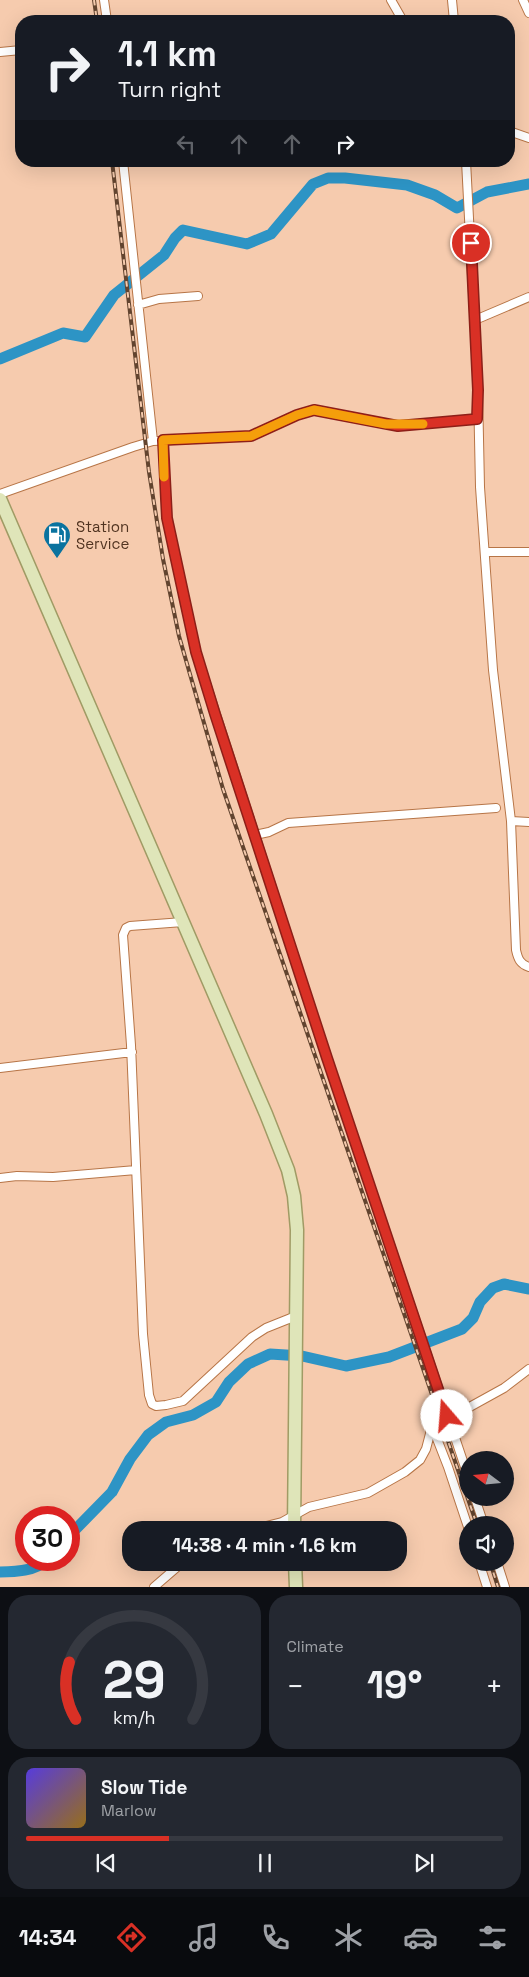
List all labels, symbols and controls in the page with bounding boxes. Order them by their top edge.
text: 1.1 km [118,32,217,76]
icon: right [35,35,100,100]
text: Turn right [118,75,221,103]
icon: left [172,130,200,158]
icon: ahead [225,130,253,158]
icon: ahead [278,130,306,158]
icon: right [331,130,359,158]
pin [450,222,492,264]
icon: arrive [457,229,485,257]
place label: Station Service [76,517,129,553]
fuel station icon: Station Service [42,520,72,559]
position arrow [420,1389,472,1441]
north arrow [459,1451,514,1506]
map controls [459,1451,514,1571]
speed limit sign: 30 [15,1506,80,1571]
button: sound [459,1516,514,1571]
text: 14:38 · 4 min · 1.6 km [172,1533,357,1558]
text: Climate [287,1636,344,1657]
text: 29 [103,1647,166,1713]
text: 19° [367,1661,423,1709]
text: − [287,1668,304,1704]
text: + [486,1668,503,1704]
text: km/h [113,1706,156,1729]
text: Slow Tide [101,1775,187,1800]
text: Marlow [101,1800,157,1821]
icon: previous [92,1849,120,1877]
icon: pause [251,1849,279,1877]
icon: next [410,1849,438,1877]
icon: directions [114,1920,149,1955]
icon: music [186,1920,221,1955]
icon: phone [258,1920,293,1955]
icon: climate [331,1920,366,1955]
icon: car [403,1920,438,1955]
icon: filters [475,1920,510,1955]
text: 14:34 [19,1923,77,1951]

